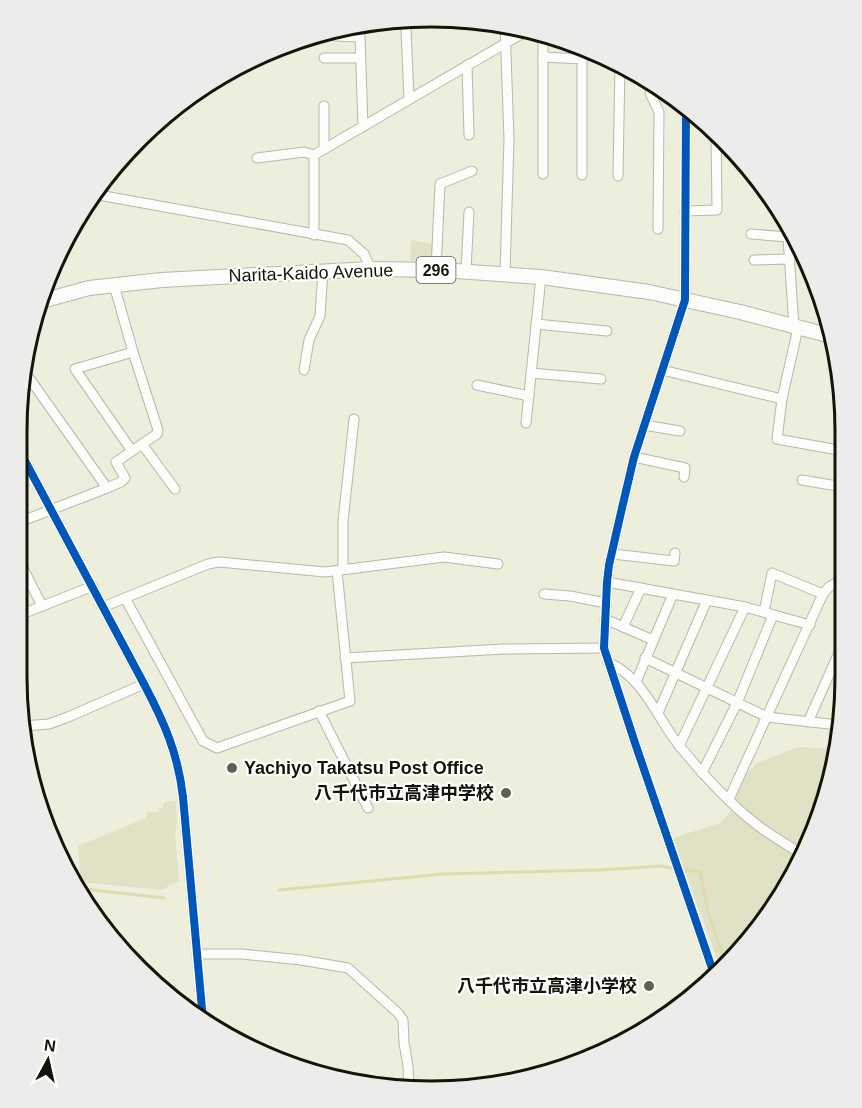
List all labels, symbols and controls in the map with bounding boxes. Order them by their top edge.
road number: 296 [416,257,456,283]
street label: Narita-Kaido Avenue [228,260,394,286]
place label: Yachiyo Takatsu Post Office [244,758,484,778]
marker: Yachiyo Takatsu Post Office [225,761,239,775]
place label: 八千代市立高津中学校 [314,783,494,803]
marker: 八千代市立高津中学校 [499,786,513,800]
place label: 八千代市立高津小学校 [457,976,637,996]
marker: 八千代市立高津小学校 [642,979,656,993]
north arrow [18,1030,78,1090]
text: N [43,1036,57,1055]

